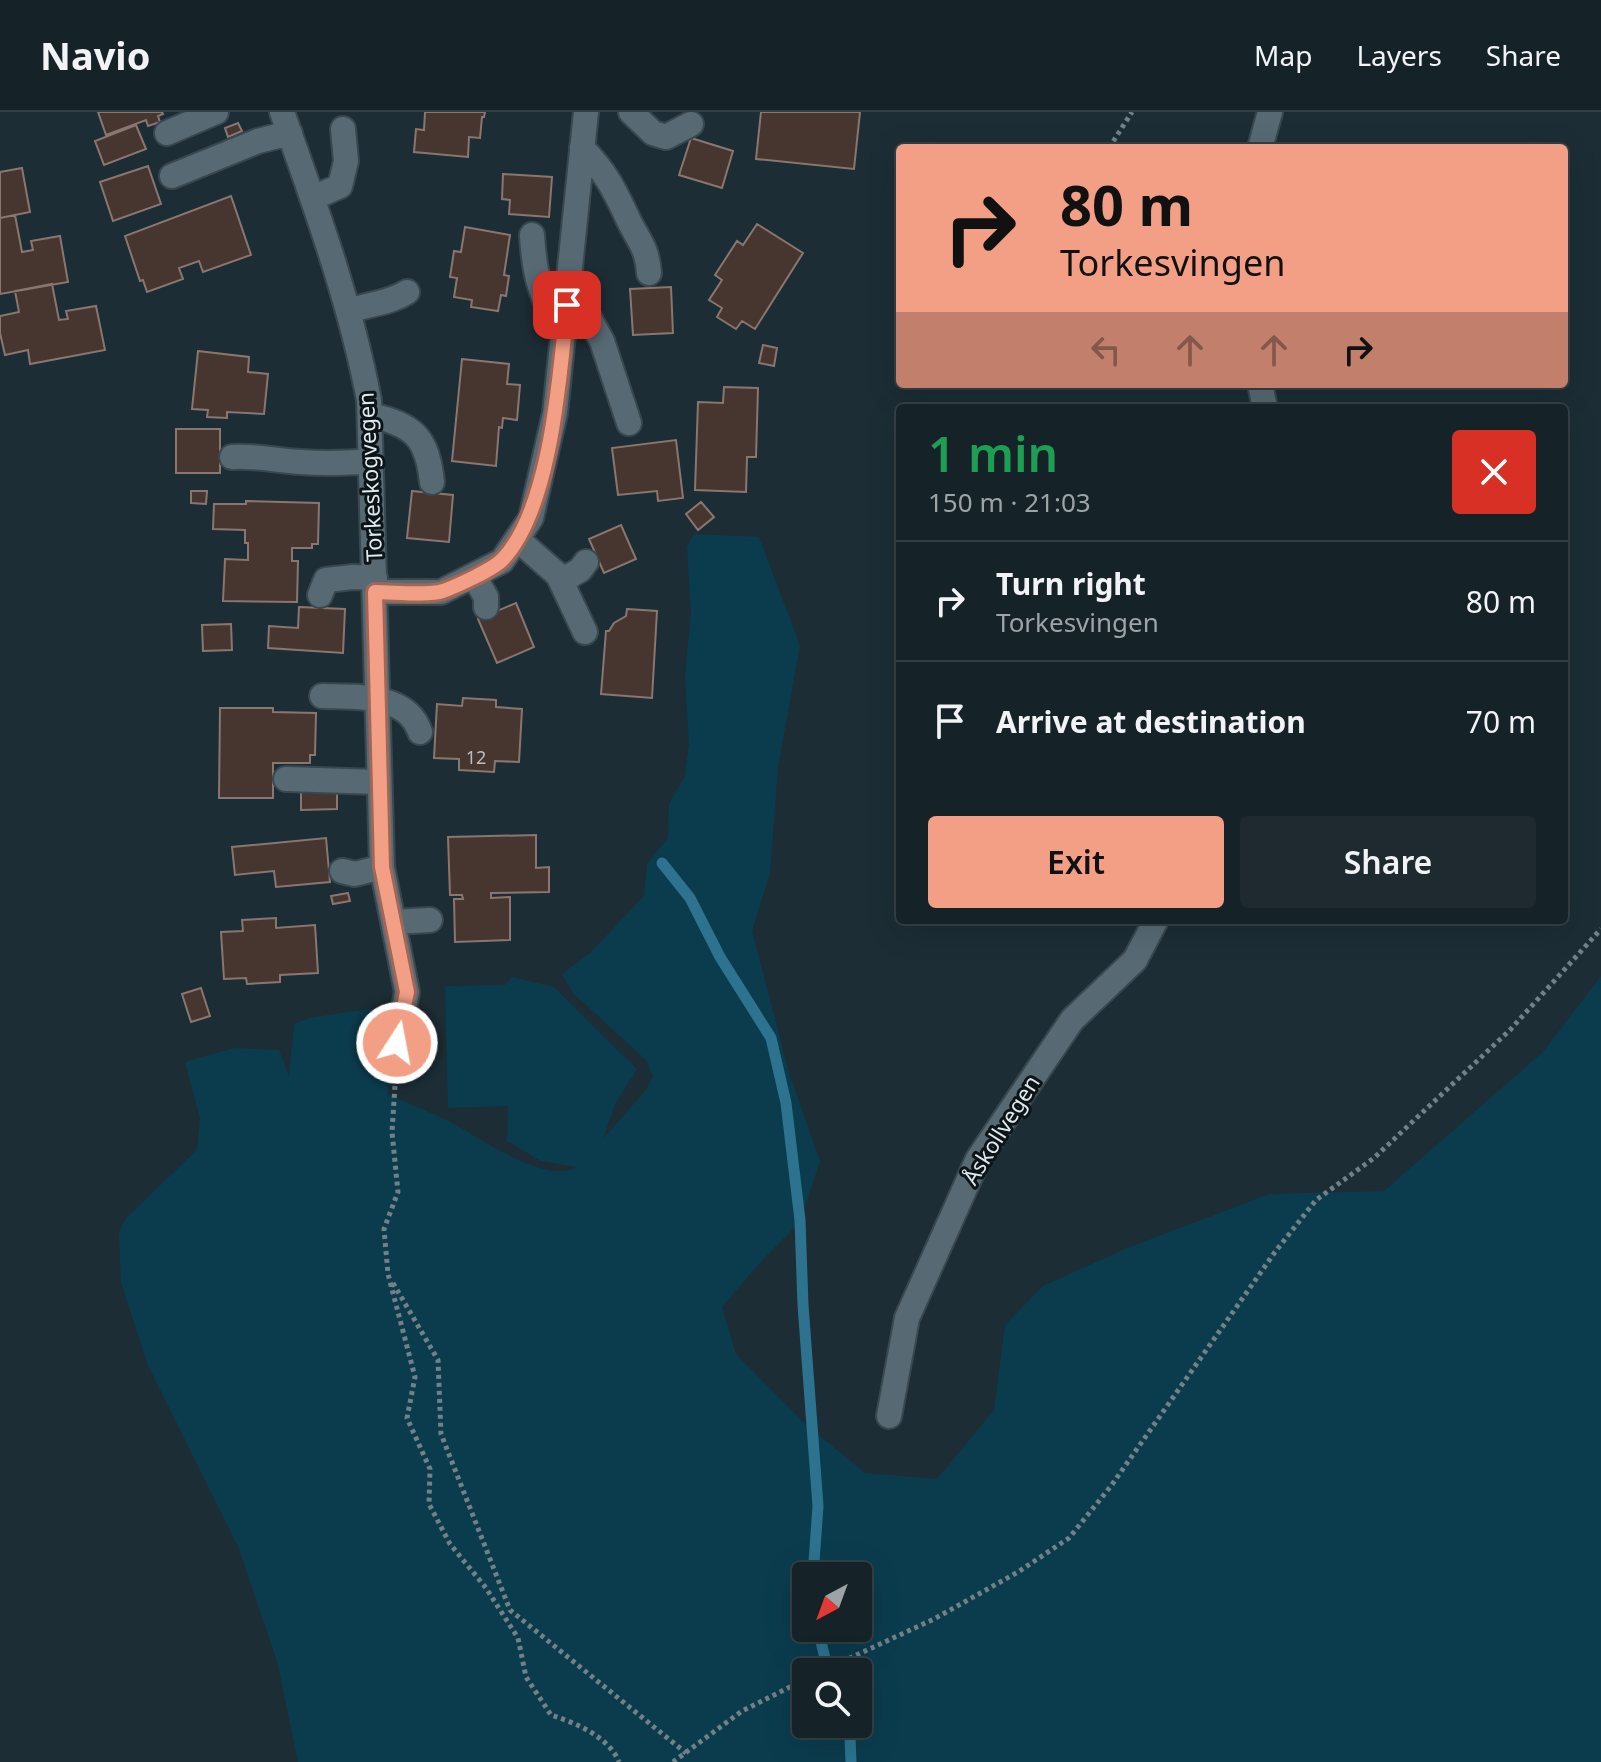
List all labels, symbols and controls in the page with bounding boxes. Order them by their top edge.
text: Navio [40,29,150,81]
text: Map [1254,36,1312,74]
text: Layers [1356,36,1442,74]
text: Share [1486,36,1561,74]
text: 80 m [1060,166,1193,242]
icon: right [928,176,1032,280]
text: Torkesvingen [1060,238,1285,287]
pin [533,271,601,339]
icon: arrive [545,283,589,327]
icon: left [1084,328,1128,372]
icon: ahead [1168,328,1212,372]
icon: ahead [1252,328,1296,372]
icon: right [1336,328,1380,372]
street label: Torkeskogvegen [350,392,388,562]
text: 1 min [928,421,1058,486]
button: close [1452,430,1536,514]
text: 150 m · 21:03 [928,484,1091,520]
text: Turn right [996,563,1146,604]
icon: right [928,579,972,623]
text: 80 m [1466,581,1536,622]
text: Torkesvingen [996,604,1159,640]
icon: arrive [928,699,972,743]
text: Arrive at destination [996,701,1306,742]
text: 70 m [1466,701,1536,742]
house number: 12 [466,745,486,769]
button: Exit [928,816,1224,908]
button: Share [1240,816,1536,908]
position arrow [355,1001,439,1085]
street label: Åskollvegen [955,1069,1046,1190]
north arrow [792,1562,872,1642]
map controls [792,1562,872,1738]
button: search [792,1658,872,1738]

